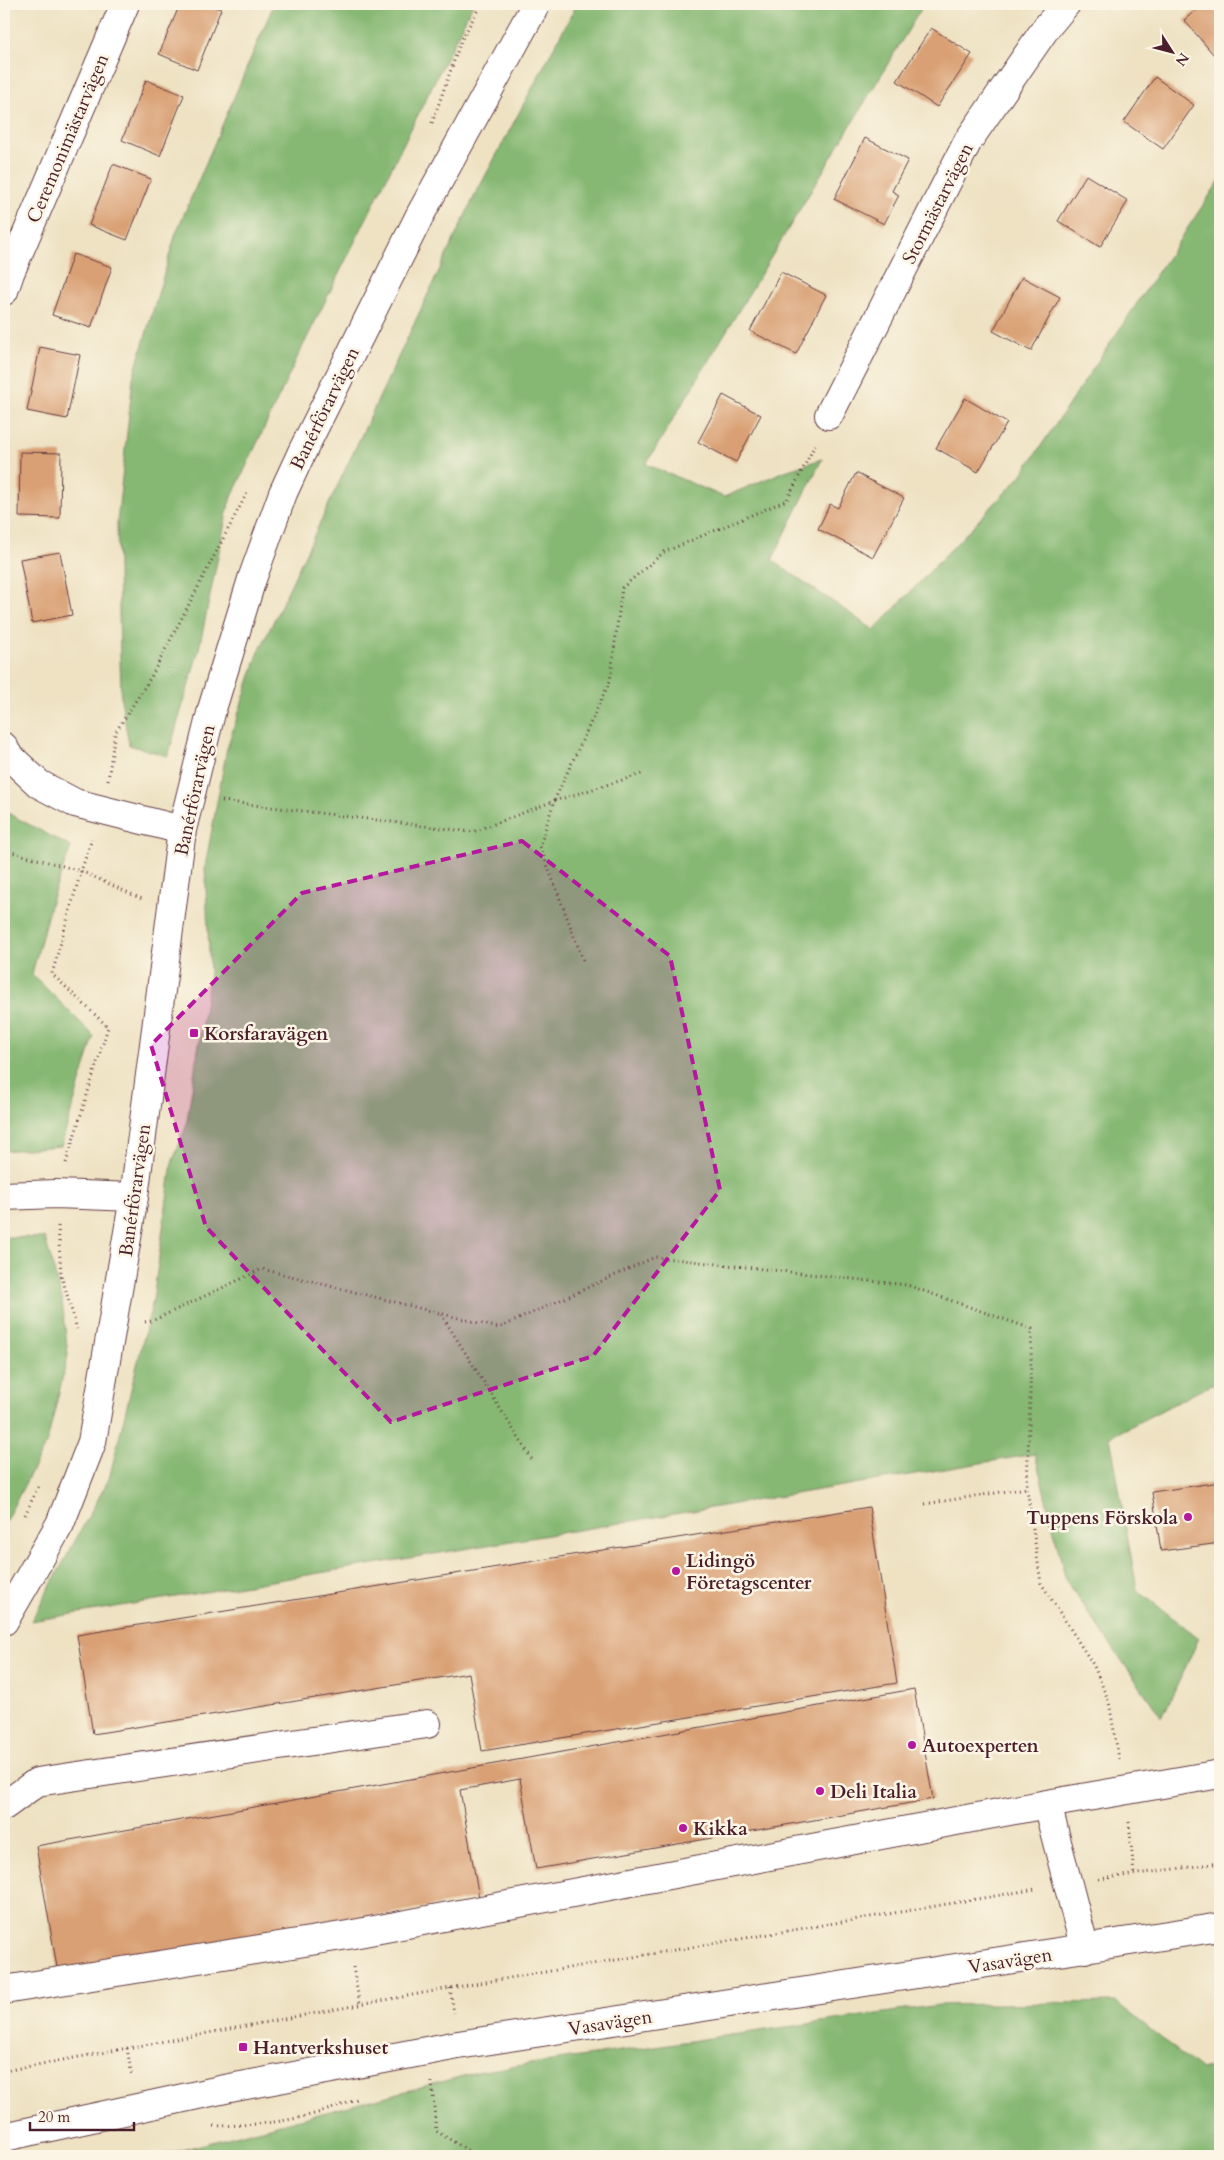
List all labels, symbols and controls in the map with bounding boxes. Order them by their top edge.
north arrow [1146,28,1196,78]
text: N [1171,49,1193,70]
street label: Ceremonimästarvägen [21,50,115,227]
street label: Stormästarvägen [896,138,980,268]
street label: Banérförarvägen [284,342,366,474]
street label: Banérförarvägen [168,722,222,858]
place label: Korsfaravägen [204,1021,329,1047]
marker: Korsfaravägen [188,1027,200,1039]
street label: Banérförarvägen [113,1122,157,1258]
place label: Tuppens Förskola [1026,1505,1179,1531]
marker: Tuppens Förskola [1182,1511,1194,1523]
place label: Lidingö Företagscenter [686,1548,812,1596]
marker: Lidingö Företagscenter [670,1565,682,1577]
place label: Autoexperten [922,1733,1039,1759]
marker: Autoexperten [906,1739,918,1751]
place label: Deli Italia [830,1779,917,1805]
marker: Deli Italia [814,1785,826,1797]
place label: Kikka [693,1816,748,1842]
marker: Kikka [677,1822,689,1834]
street label: Vasavägen [966,1941,1054,1980]
street label: Vasavägen [566,2003,654,2042]
place label: Hantverkshuset [253,2035,389,2061]
marker: Hantverkshuset [237,2041,249,2053]
scale bar [30,2100,134,2132]
text: 20 m [38,2107,70,2127]

